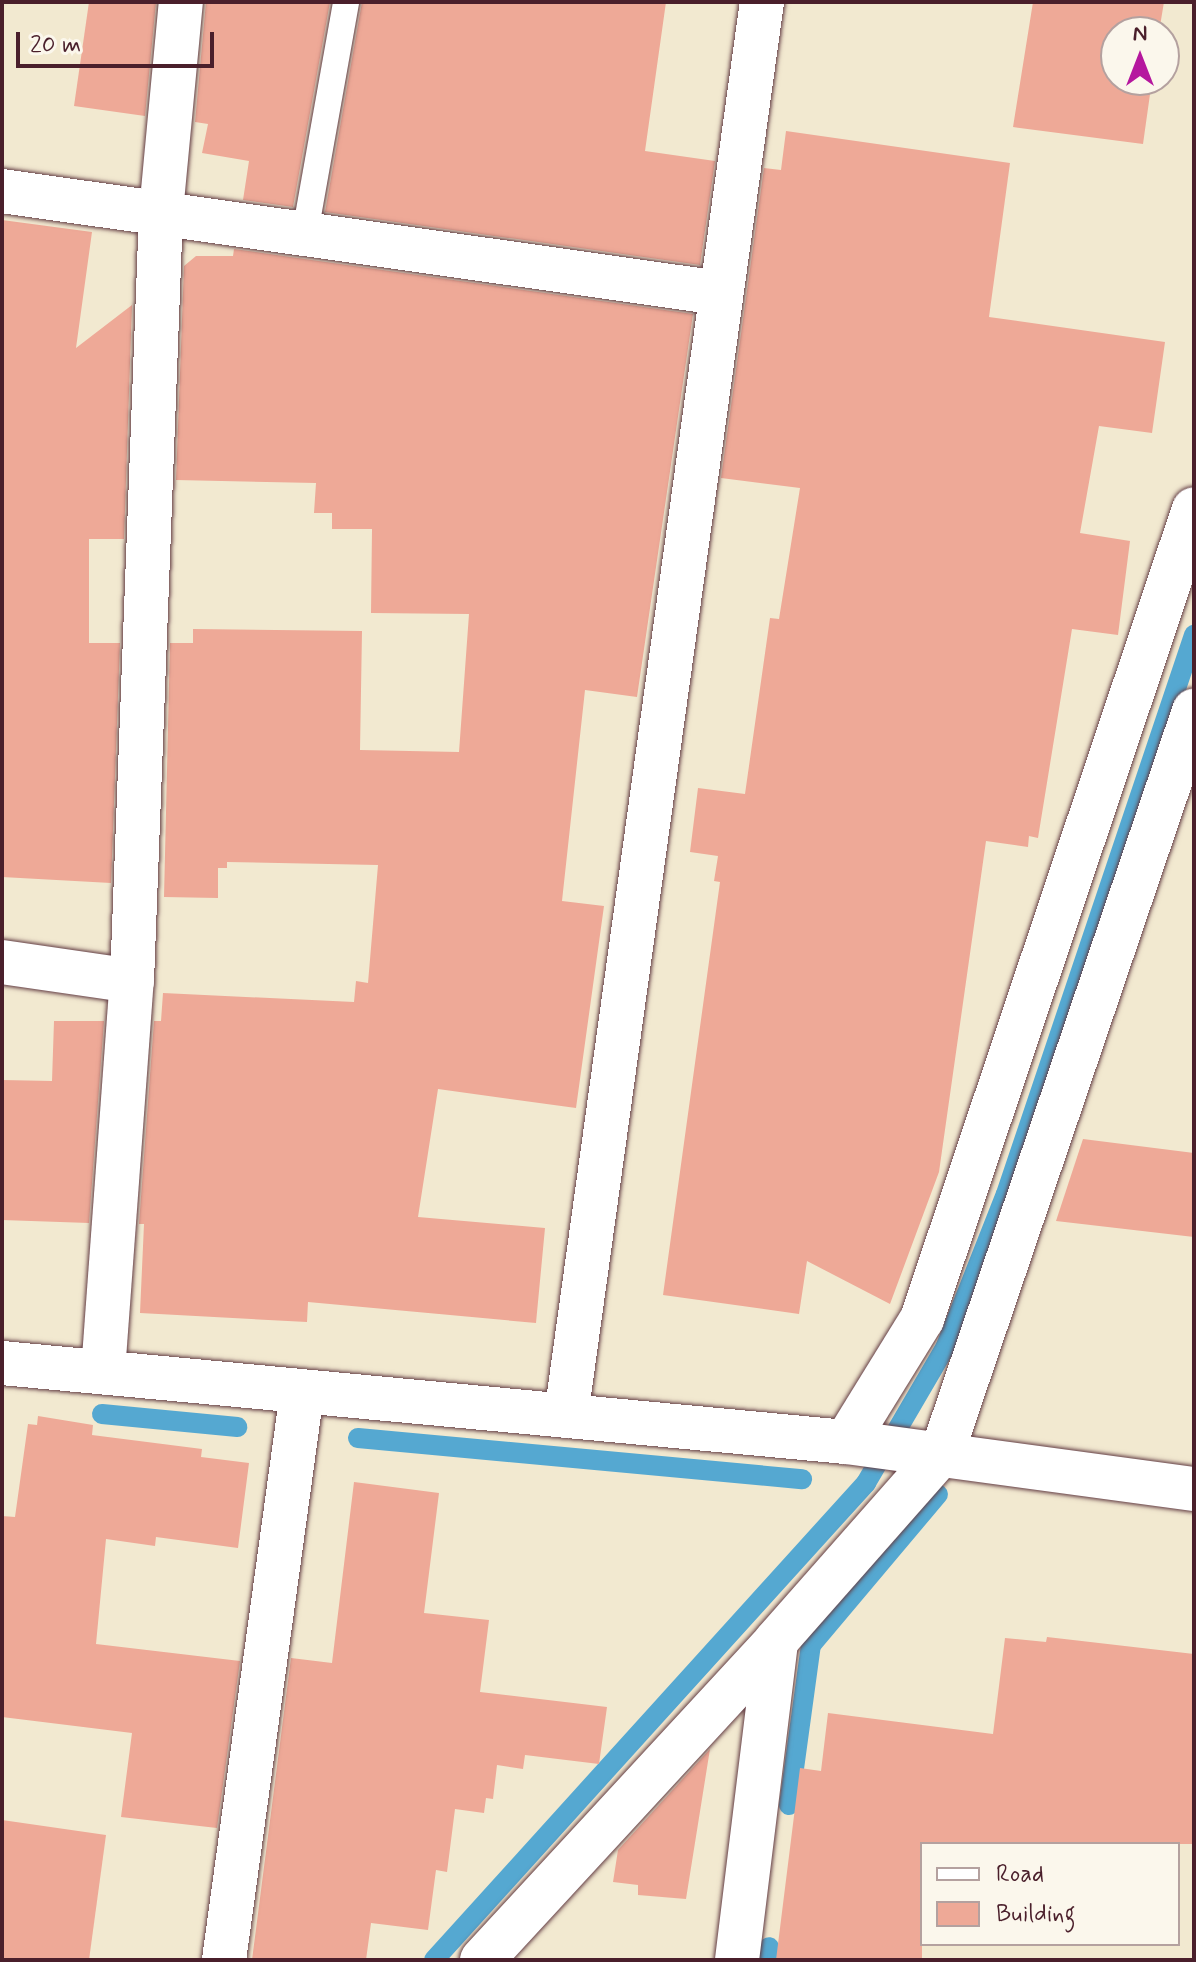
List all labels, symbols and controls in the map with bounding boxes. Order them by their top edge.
scale bar [20,16,218,66]
north arrow [1100,16,1180,96]
text: N [1133,20,1147,48]
text: 20 m [30,30,81,61]
legend [920,1842,1180,1946]
text: Road [996,1859,1044,1890]
text: Building [996,1899,1076,1930]

